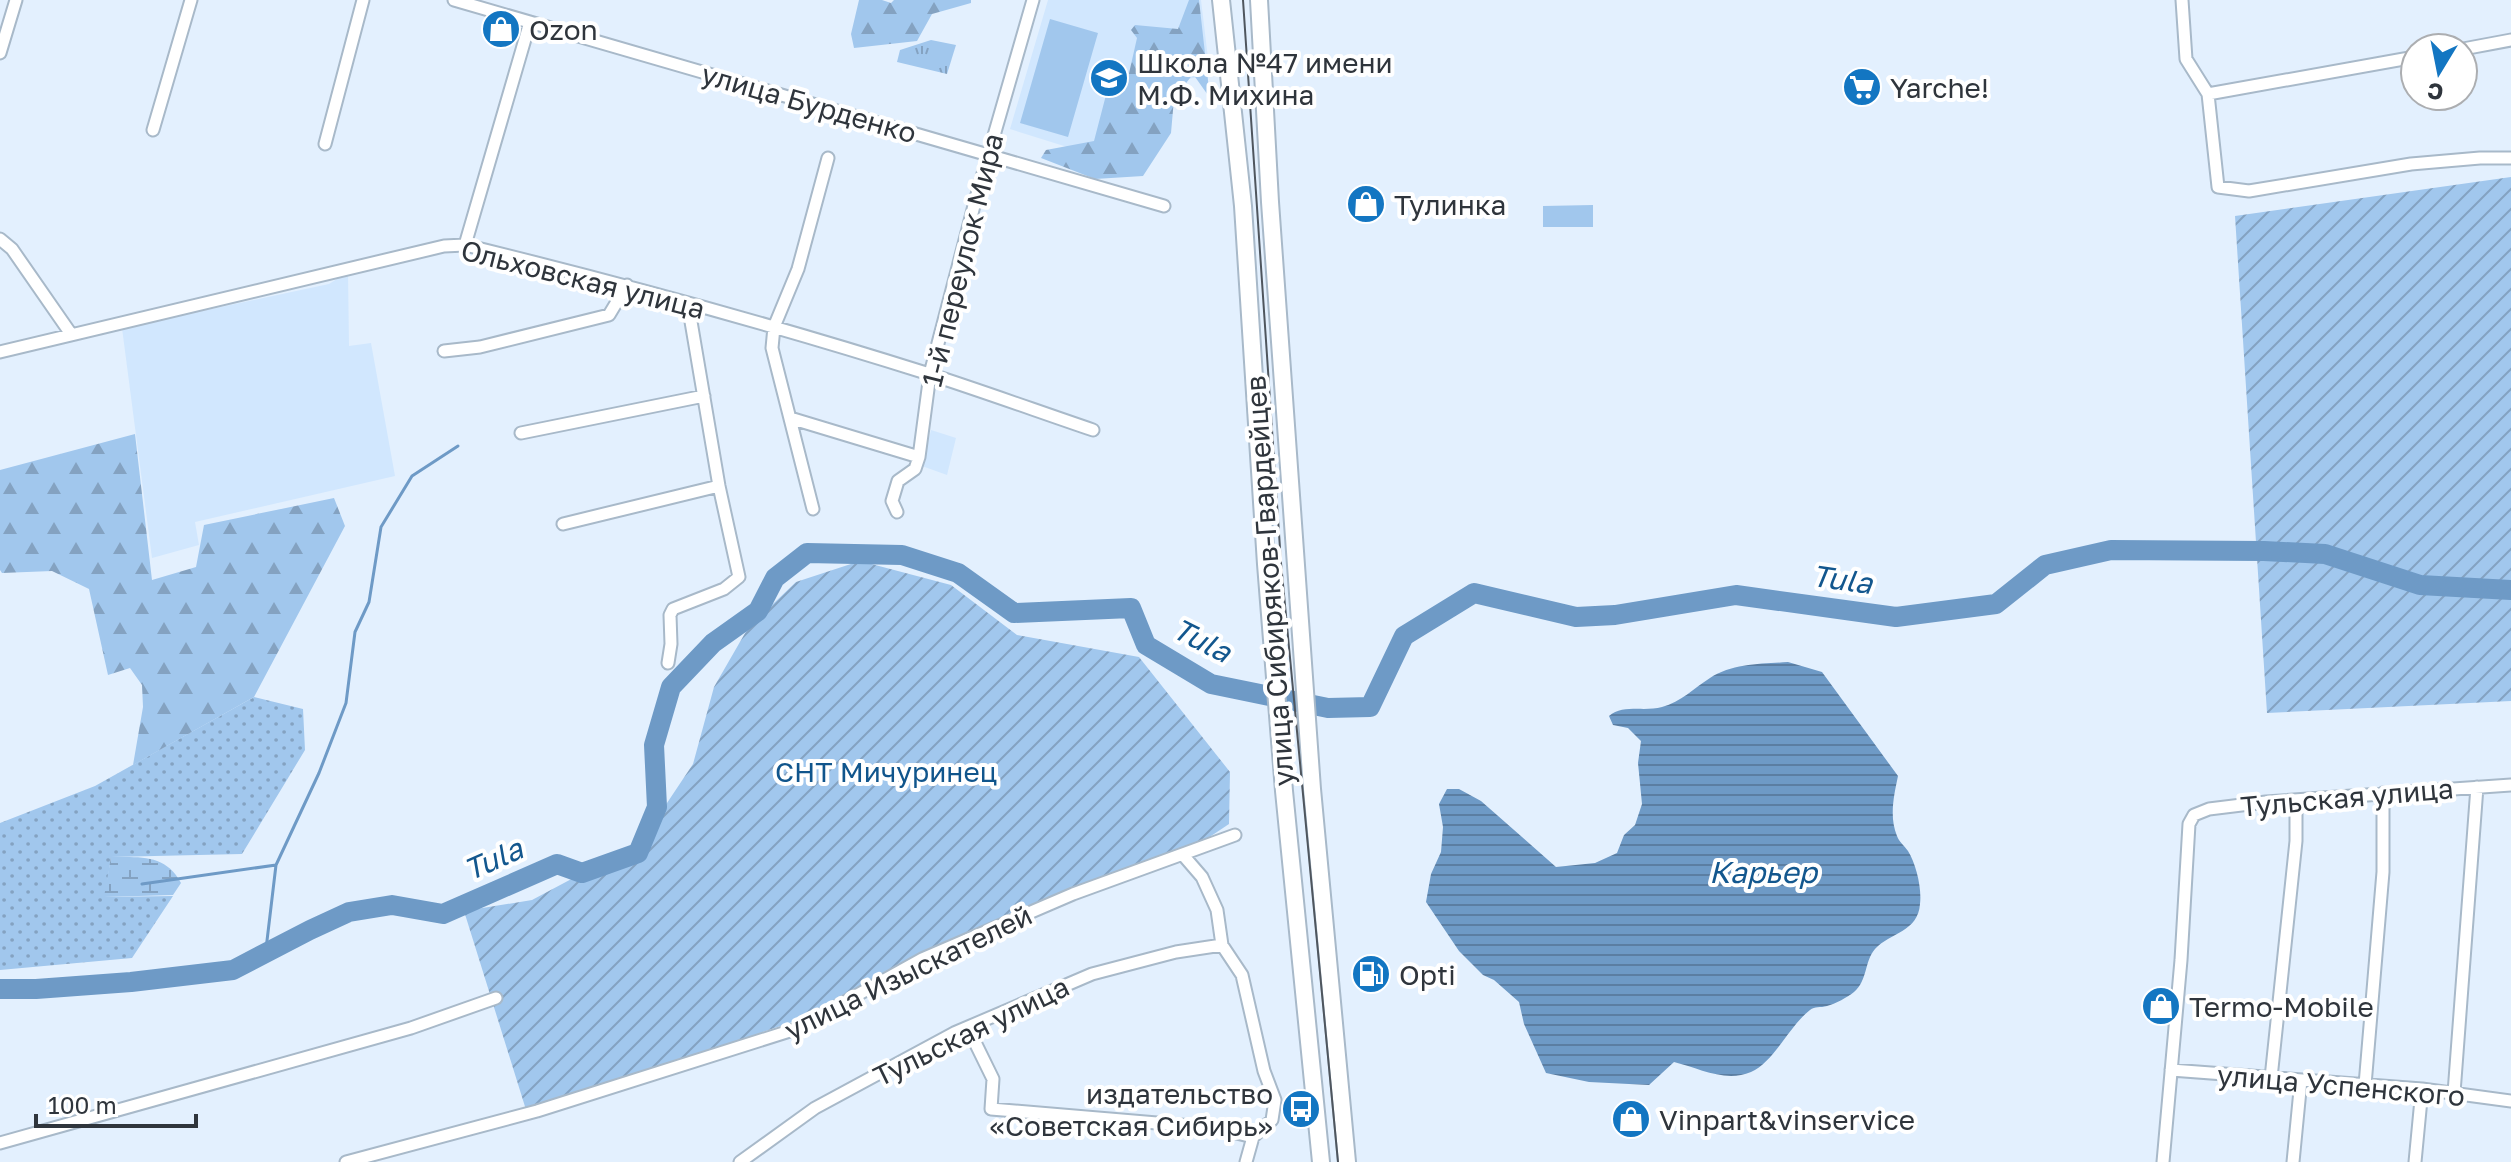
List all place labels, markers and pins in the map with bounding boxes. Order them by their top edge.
shop icon: Ozon [480,8,522,50]
place label: Ozon [529,13,598,46]
place label: Школа №47 имени М.Ф. Михина [1137,46,1393,111]
school or university icon: Школа №47 имени М.Ф. Михина [1088,57,1130,99]
supermarket icon: Yarche! [1841,66,1883,108]
place label: Yarche! [1890,71,1989,104]
shop icon: Тулинка [1345,183,1387,225]
place label: Тулинка [1394,188,1506,221]
fuel station icon: Opti [1350,953,1392,995]
place label: Opti [1399,958,1456,991]
shop icon: Termo-Mobile [2140,985,2182,1027]
place label: Termo-Mobile [2189,990,2374,1023]
place label: издательство «Советская Сибирь» [989,1077,1273,1142]
bus stop icon: издательство «Советская Сибирь» [1280,1088,1322,1130]
shop icon: Vinpart&vinservice [1610,1098,1652,1140]
place label: Vinpart&vinservice [1659,1103,1915,1136]

